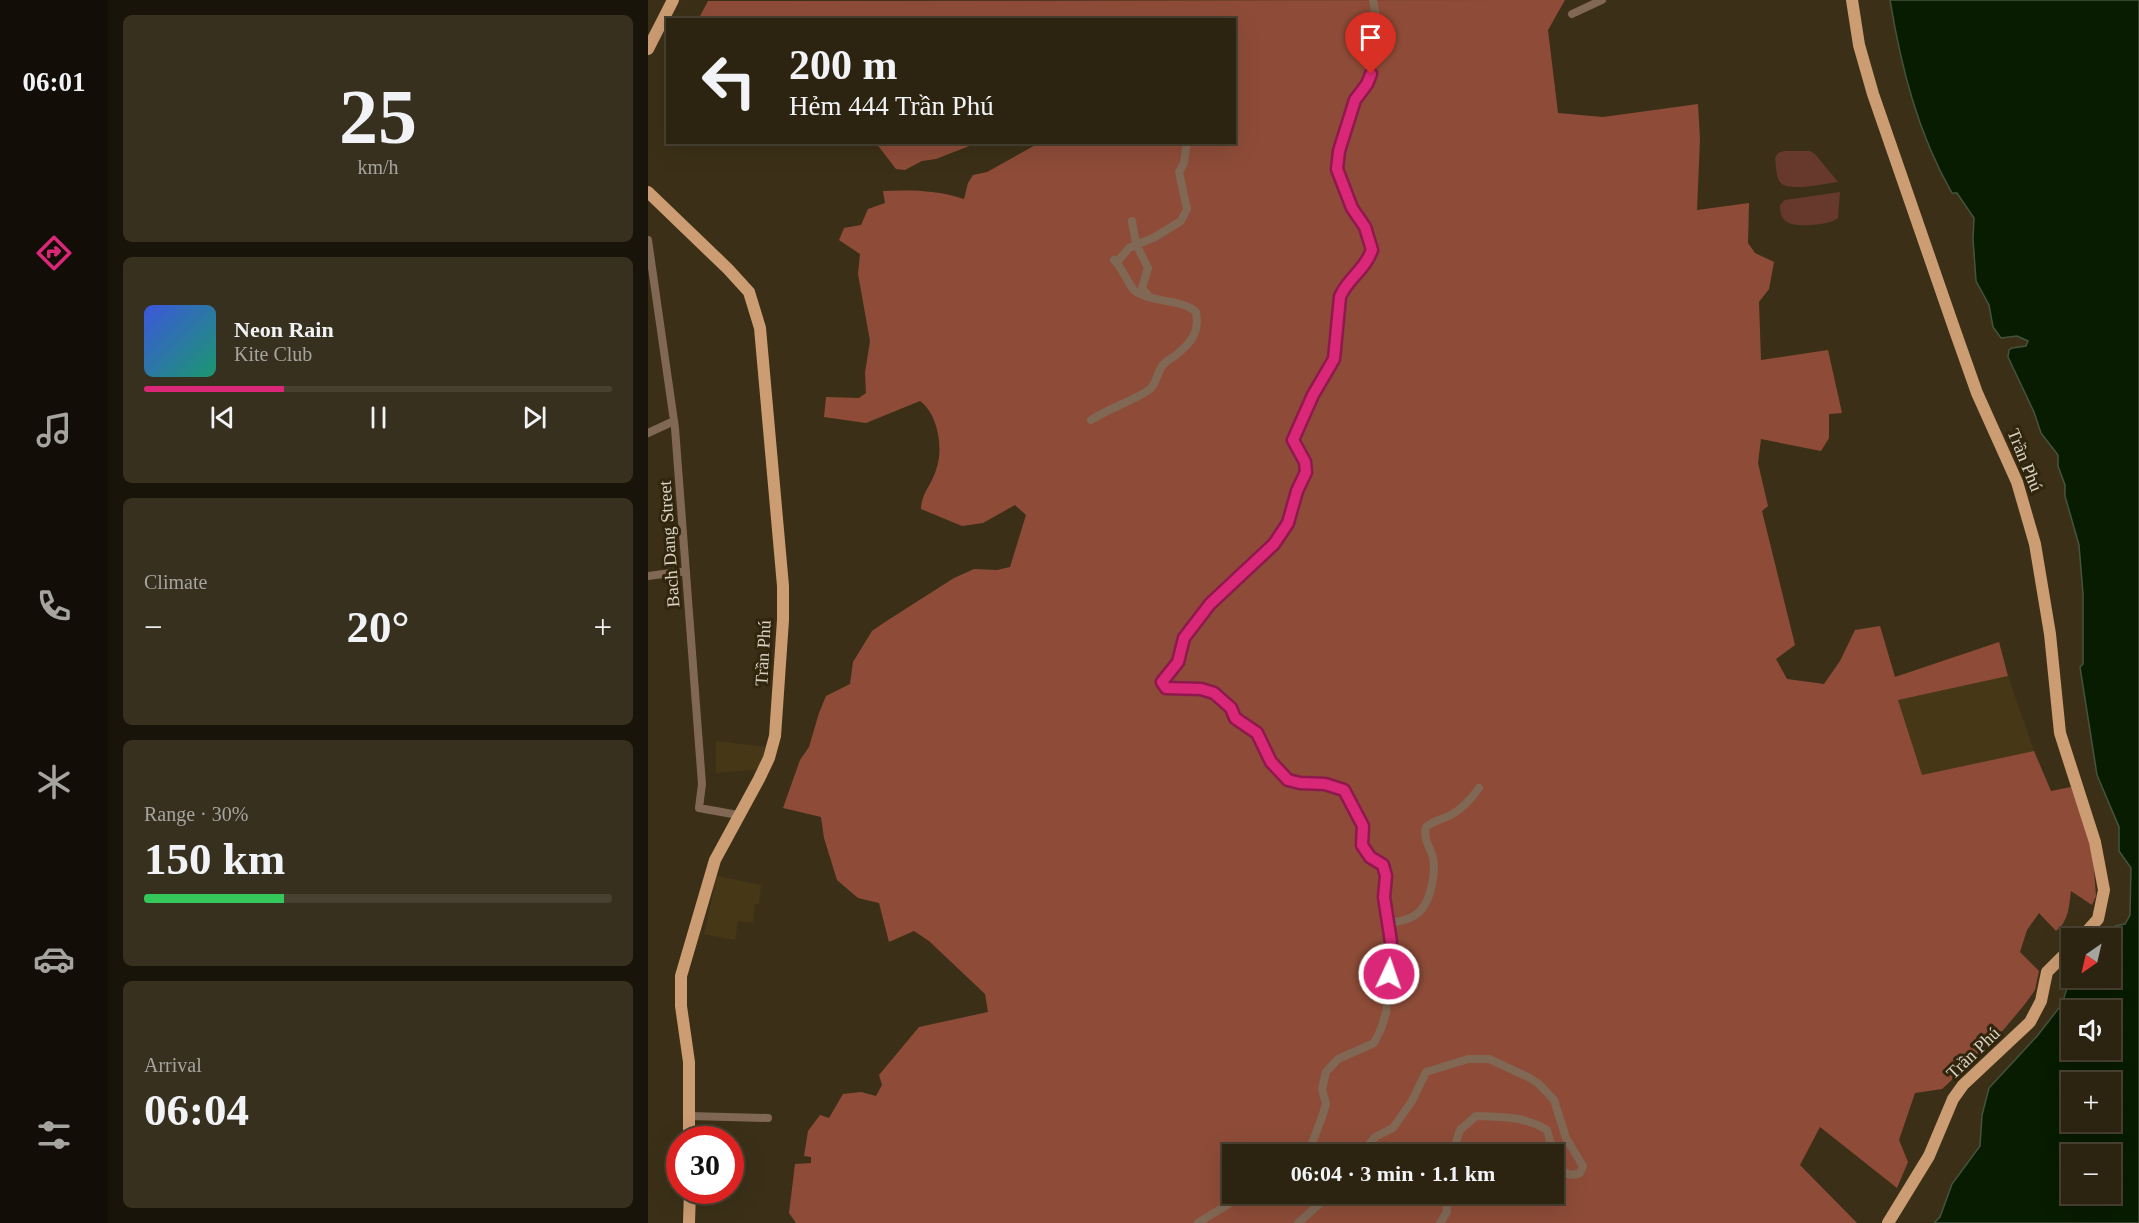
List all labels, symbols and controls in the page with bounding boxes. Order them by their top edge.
pin [1345,12,1396,74]
icon: arrive [1354,21,1387,54]
icon: left [690,42,768,120]
text: 200 m [789,42,898,88]
text: 06:01 [23,67,86,97]
text: 25 [339,73,417,160]
text: Hẻm 444 Trần Phú [789,91,994,121]
text: km/h [357,156,399,178]
icon: directions [33,232,75,274]
text: Neon Rain [234,317,334,342]
text: Kite Club [234,343,312,365]
icon: previous [206,401,239,434]
icon: pause [362,401,395,434]
icon: next [518,401,551,434]
icon: music [33,409,75,451]
street label: Trần Phú [2003,426,2047,494]
street label: Bach Dang Street [655,480,683,608]
text: Climate [144,571,207,593]
icon: phone [33,585,75,627]
text: 20° [347,602,410,652]
text: − [144,609,163,645]
text: + [593,609,612,645]
street label: Trần Phú [751,620,775,686]
icon: climate [33,761,75,803]
text: Range · 30% [144,803,248,825]
text: 150 km [144,834,285,884]
north arrow [2061,928,2121,988]
map controls [2061,928,2121,1204]
icon: car [33,938,75,980]
position arrow [1357,942,1421,1006]
button: sound [2061,1000,2121,1060]
street label: Trần Phú [1942,1023,2004,1083]
text: Arrival [144,1054,202,1076]
button: + [2061,1072,2121,1132]
text: 06:04 [144,1085,249,1135]
icon: filters [33,1114,75,1156]
speed limit sign: 30 [666,1126,744,1204]
button: − [2061,1144,2121,1204]
text: 06:04 · 3 min · 1.1 km [1291,1161,1495,1186]

